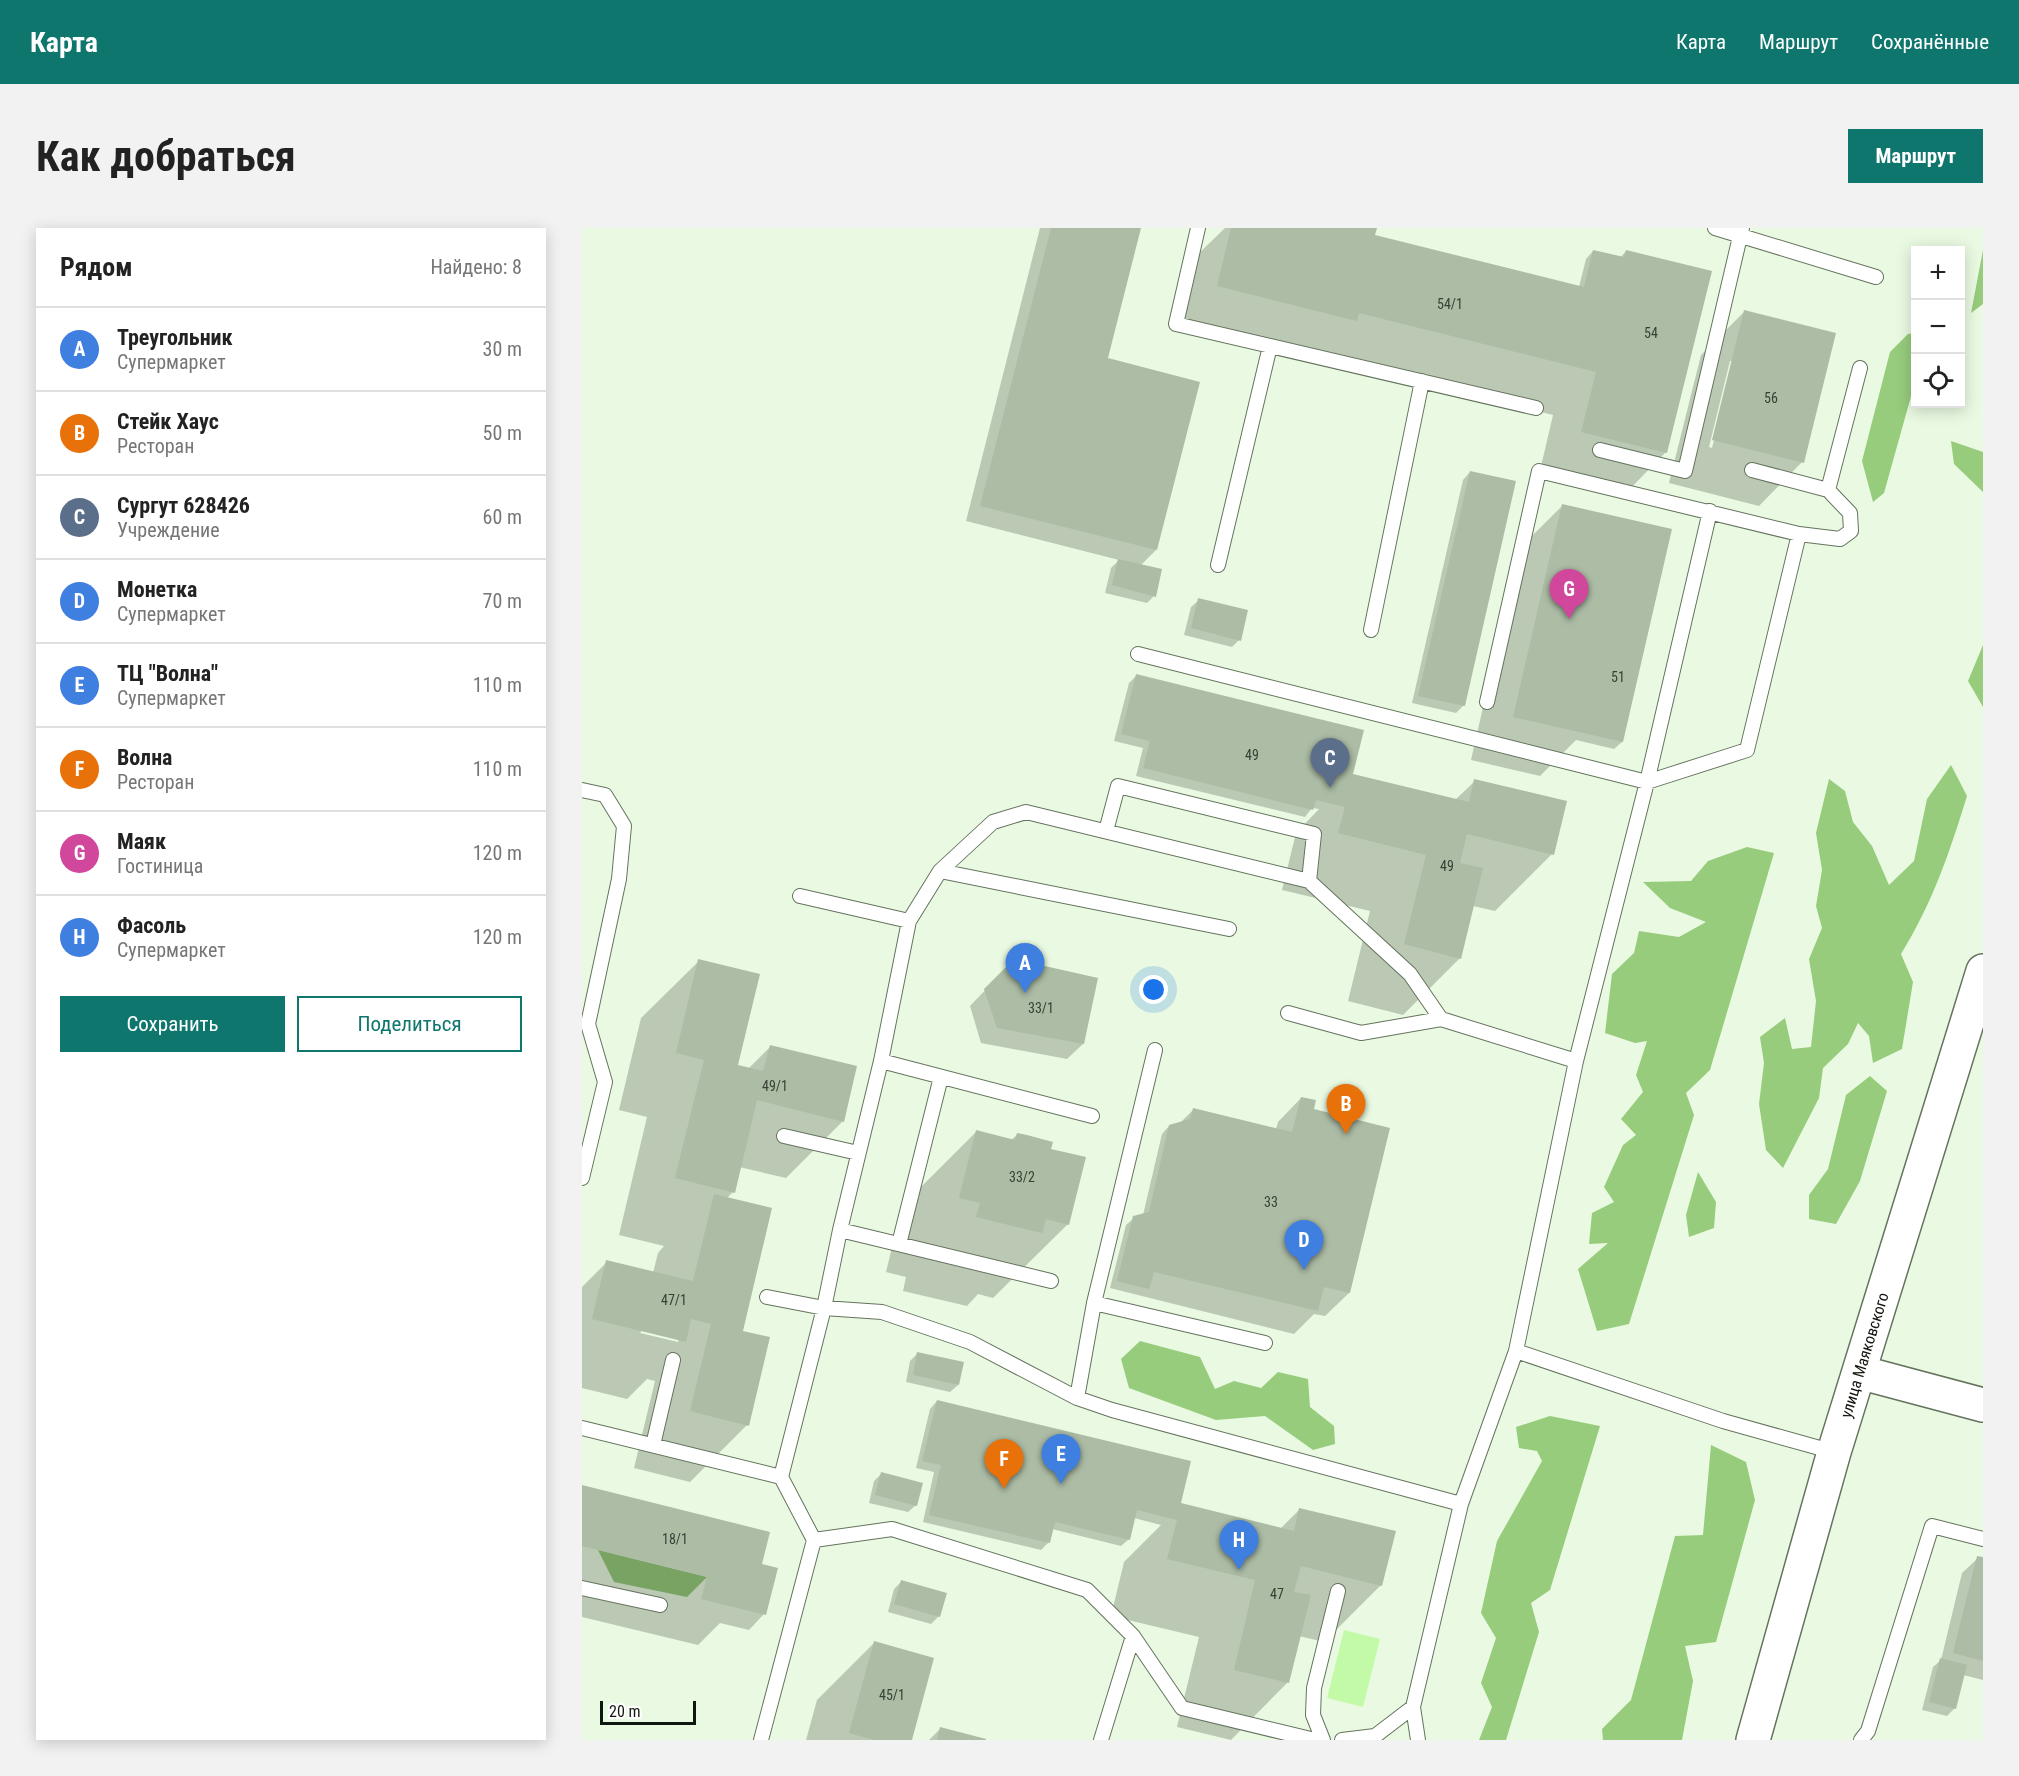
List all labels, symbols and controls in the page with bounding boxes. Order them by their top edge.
text: Карта [30,26,98,59]
text: Карта [1676,30,1726,54]
text: Маршрут [1759,30,1838,54]
text: Сохранённые [1871,30,1989,54]
button: Маршрут [1848,129,1983,183]
text: Как добраться [36,132,296,181]
map controls [1911,246,1965,408]
button: + [1911,246,1965,300]
text: Рядом [60,252,132,282]
text: Найдено: 8 [430,255,522,279]
house number: 54/1 [1437,296,1463,312]
button: − [1911,300,1965,354]
text: Треугольник [117,325,233,350]
house number: 54 [1644,325,1658,341]
text: A [74,337,85,361]
text: 30 m [483,337,522,361]
text: Супермаркет [117,350,226,374]
button: locate [1911,354,1965,408]
house number: 56 [1764,390,1778,406]
text: Стейк Хаус [117,409,219,434]
text: B [74,421,85,445]
text: 50 m [483,421,522,445]
text: Ресторан [117,434,194,458]
text: Сургут 628426 [117,493,250,518]
text: C [74,505,85,529]
text: 60 m [483,505,522,529]
text: Учреждение [117,518,220,542]
pin: G [1550,570,1588,619]
text: Монетка [117,577,197,602]
text: D [74,589,85,613]
text: 70 m [483,589,522,613]
text: Супермаркет [117,602,226,626]
text: ТЦ "Волна" [117,661,218,686]
house number: 51 [1611,669,1625,685]
text: E [75,673,84,697]
text: 110 m [473,673,522,697]
text: Супермаркет [117,686,226,710]
pin: C [1310,738,1350,788]
text: Волна [117,745,172,770]
house number: 49 [1245,747,1259,763]
text: F [75,757,84,781]
text: 110 m [473,757,522,781]
text: Ресторан [117,770,194,794]
text: Маяк [117,829,166,854]
text: G [74,841,85,865]
text: 120 m [473,841,522,865]
text: Гостиница [117,854,203,878]
house number: 49 [1440,858,1454,874]
text: Фасоль [117,913,186,938]
text: H [73,925,86,949]
text: 120 m [473,925,522,949]
text: Супермаркет [117,938,226,962]
pin: A [1006,944,1044,993]
your location [1139,975,1168,1004]
button: Сохранить [60,996,285,1052]
button: Поделиться [297,996,522,1052]
house number: 33/1 [1028,1000,1054,1016]
house number: 49/1 [762,1078,788,1094]
pin: B [1326,1084,1365,1134]
house number: 33/2 [1009,1169,1035,1185]
house number: 33 [1264,1194,1278,1210]
pin: D [1284,1220,1324,1270]
street label: улица Маяковского [1836,1290,1893,1420]
house number: 47/1 [661,1292,687,1308]
pin: E [1042,1434,1080,1484]
pin: F [984,1440,1024,1489]
pin: H [1220,1520,1258,1570]
house number: 18/1 [662,1531,688,1547]
house number: 47 [1270,1586,1284,1602]
house number: 45/1 [879,1687,905,1703]
scale bar [600,1698,696,1726]
text: 20 m [609,1702,641,1721]

